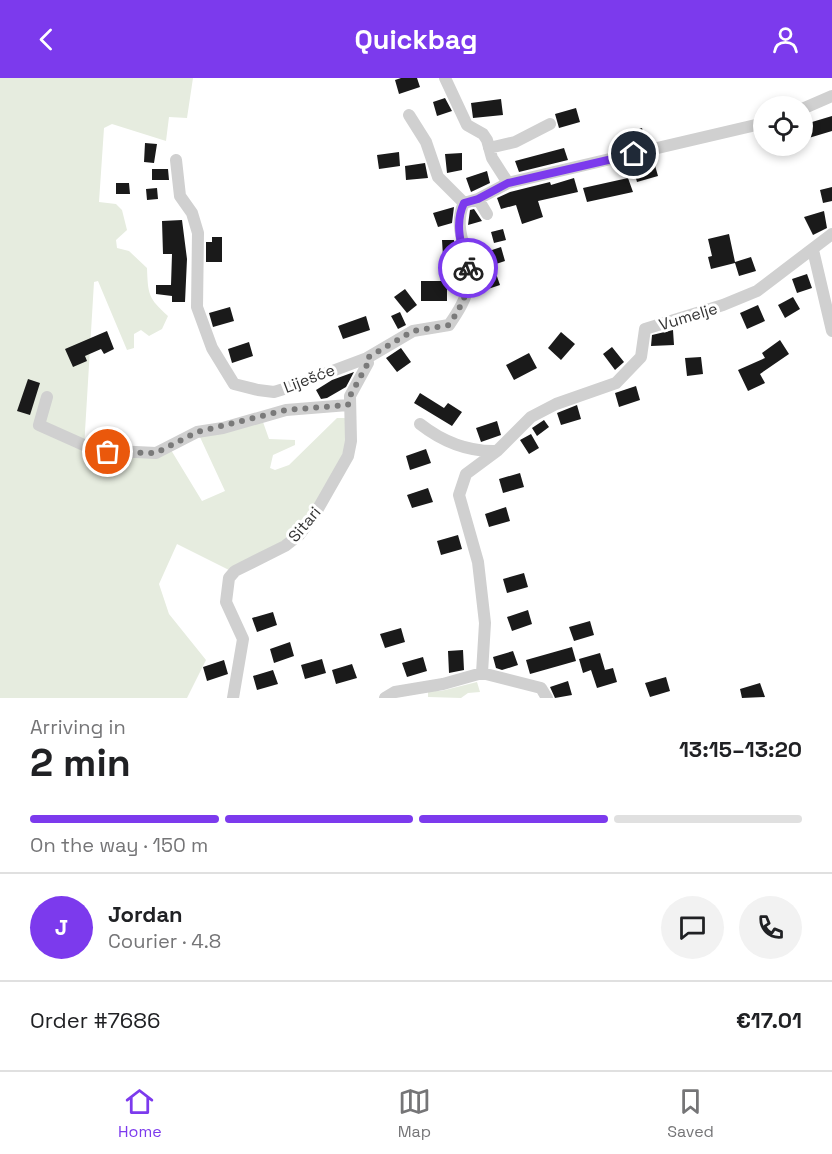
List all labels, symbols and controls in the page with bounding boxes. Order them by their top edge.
text: Quickbag [355,22,477,57]
icon: back [30,23,63,56]
icon: person [769,23,802,56]
map controls [753,96,813,156]
button: locate [753,96,813,156]
pin [608,128,659,179]
icon: home [617,137,650,170]
courier [438,238,498,298]
icon: bike [452,252,485,285]
street label: Vumelje [656,298,720,335]
street label: Liješće [280,359,338,398]
pin [82,426,133,477]
icon: bag [91,435,124,468]
street label: Sitari [283,502,325,546]
text: Arriving in [30,714,126,740]
text: 13:15–13:20 [679,735,802,763]
text: 2 min [30,738,131,787]
text: On the way · 150 m [30,832,208,858]
button: chat [661,896,724,959]
button: phone [739,896,802,959]
text: Jordan [108,900,183,928]
text: J [55,913,68,941]
text: Courier · 4.8 [108,928,221,954]
text: Order #7686 [30,1006,160,1034]
text: €17.01 [736,1006,802,1034]
tab: Home [118,1085,162,1142]
tab: Map [398,1085,431,1142]
tab: Saved [667,1085,714,1142]

